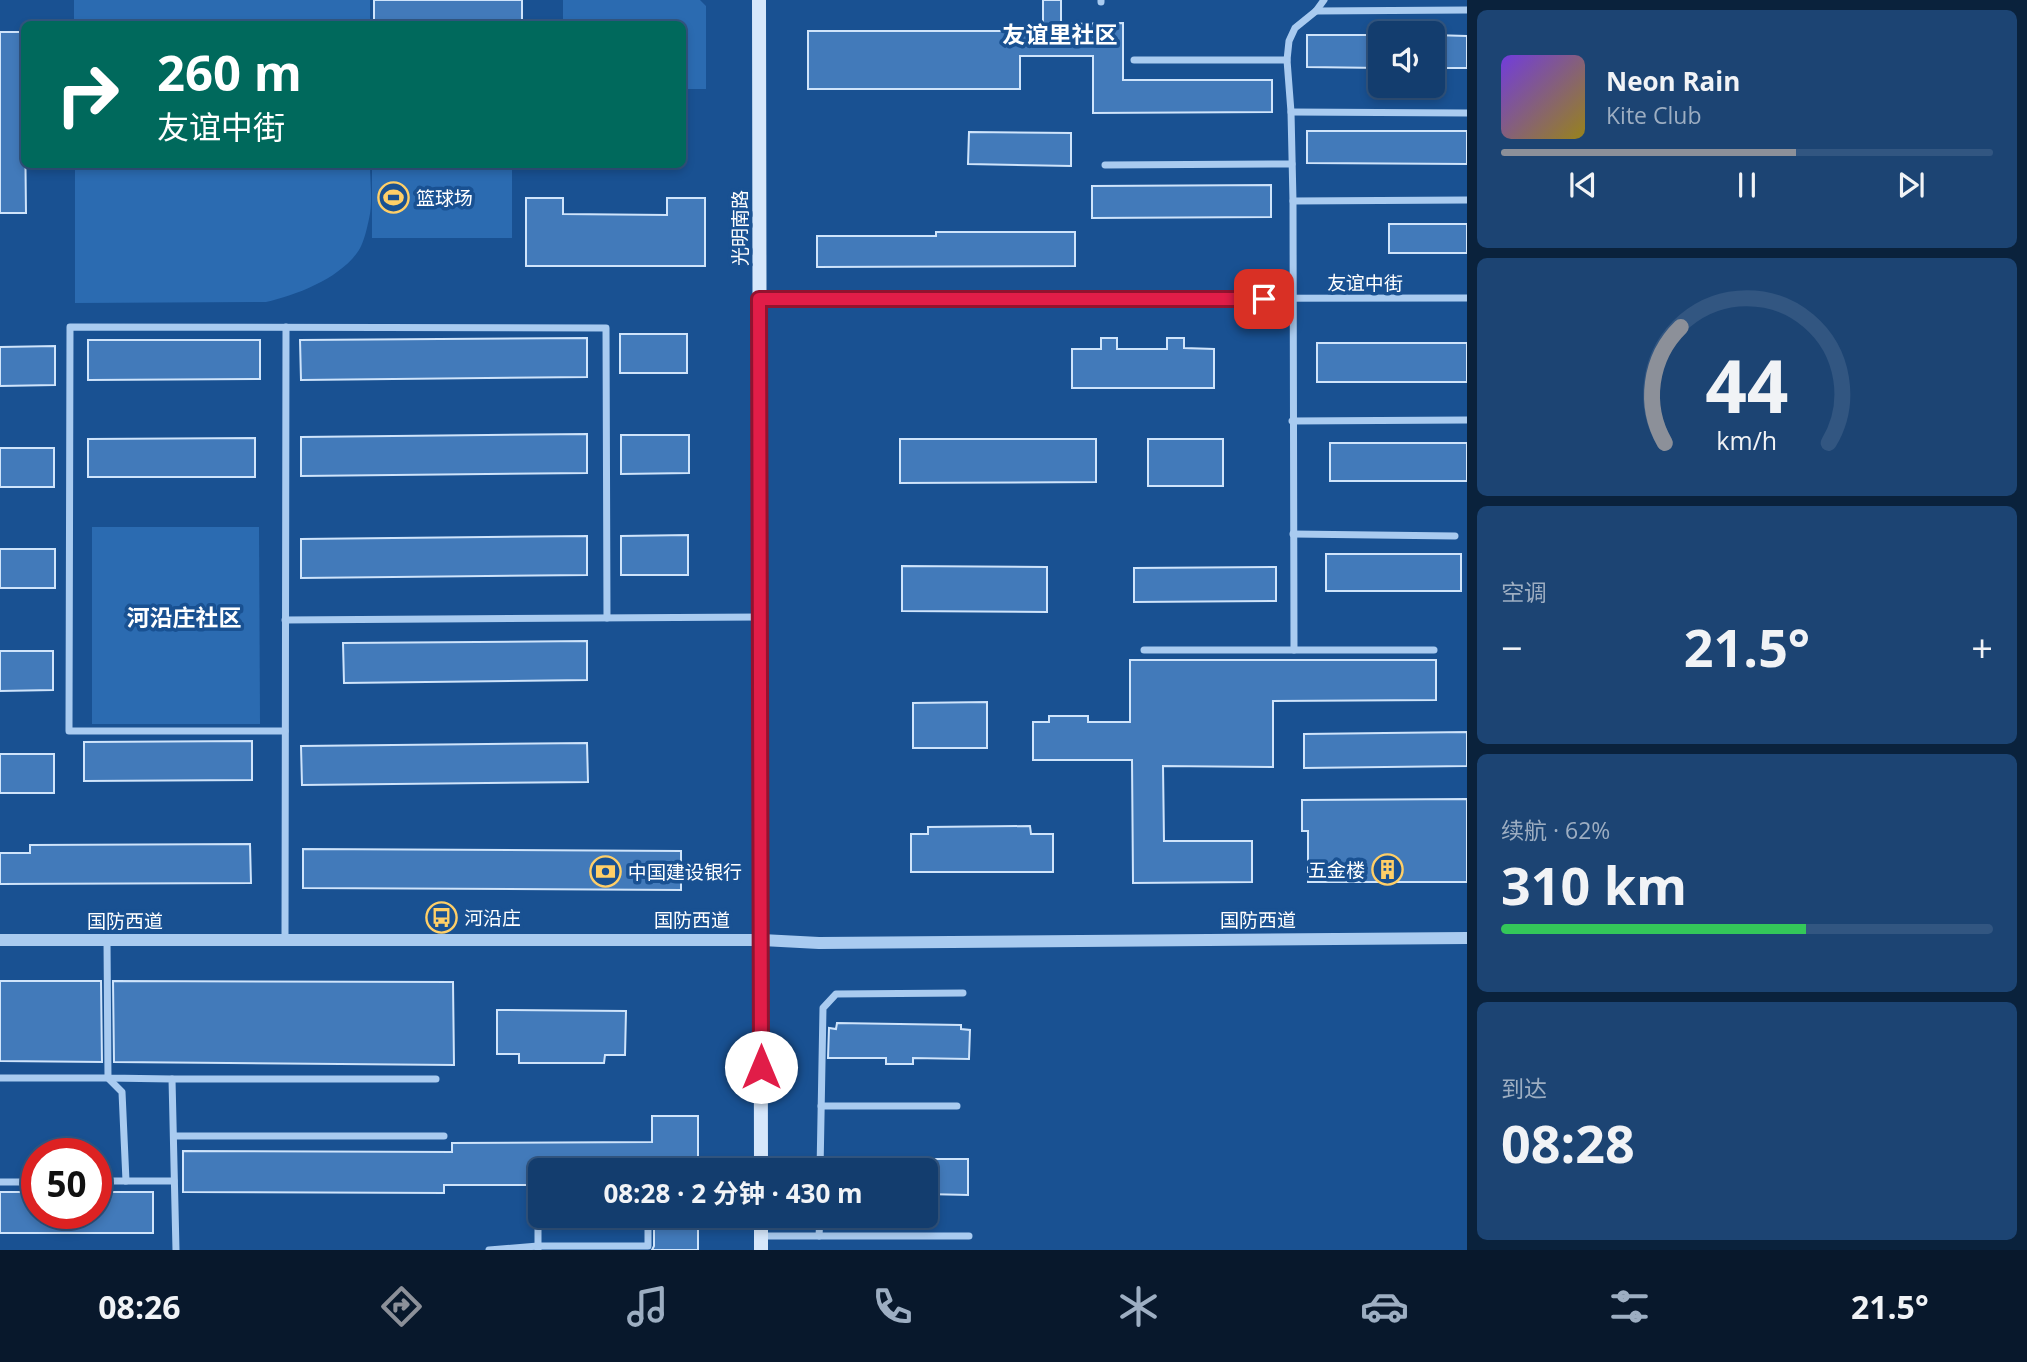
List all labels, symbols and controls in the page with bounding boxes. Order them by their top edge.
district label: 友谊里社区 [1003,18,1118,50]
map controls [1368,21,1445,98]
button: sound [1368,21,1445,98]
text: 260 m [157,39,302,105]
icon: right [42,49,133,140]
text: Neon Rain [1606,63,1740,99]
text: Kite Club [1606,99,1701,131]
text: 友谊中街 [157,105,285,148]
icon: previous [1564,166,1602,204]
icon: pause [1728,166,1766,204]
icon: next [1892,166,1930,204]
sports icon: 篮球场 [376,181,410,215]
place label: 篮球场 [416,185,473,211]
street label: 光明南路 [727,190,753,266]
pin [1234,269,1294,329]
street label: 友谊中街 [1327,270,1403,296]
icon: arrive [1245,280,1283,318]
text: 44 [1705,335,1789,434]
text: km/h [1717,423,1777,457]
text: 空调 [1501,576,1547,608]
district label: 河沿庄社区 [127,601,242,633]
text: 21.5° [1684,611,1810,682]
text: − [1501,621,1523,673]
text: + [1971,621,1993,673]
text: 续航 · 62% [1501,814,1610,846]
text: 310 km [1501,849,1687,920]
building icon: 五金楼 [1371,853,1405,887]
bank icon: 中国建设银行 [588,855,622,889]
place label: 五金楼 [1308,857,1365,883]
place label: 中国建设银行 [628,859,742,885]
bus stop icon: 河沿庄 [424,901,458,935]
place label: 河沿庄 [464,905,521,931]
street label: 国防西道 [654,907,730,933]
street label: 国防西道 [1220,907,1296,933]
street label: 国防西道 [87,908,163,934]
position arrow [724,1030,798,1104]
text: 到达 [1501,1072,1547,1104]
text: 08:28 [1501,1107,1635,1178]
speed limit sign: 50 [21,1138,112,1229]
text: 08:28 · 2 分钟 · 430 m [603,1175,863,1211]
icon: directions [377,1282,426,1331]
icon: music [623,1282,672,1331]
icon: phone [868,1282,917,1331]
icon: climate [1114,1282,1163,1331]
icon: car [1360,1282,1409,1331]
icon: filters [1605,1282,1654,1331]
text: 08:26 [98,1285,181,1328]
text: 21.5° [1851,1285,1929,1328]

